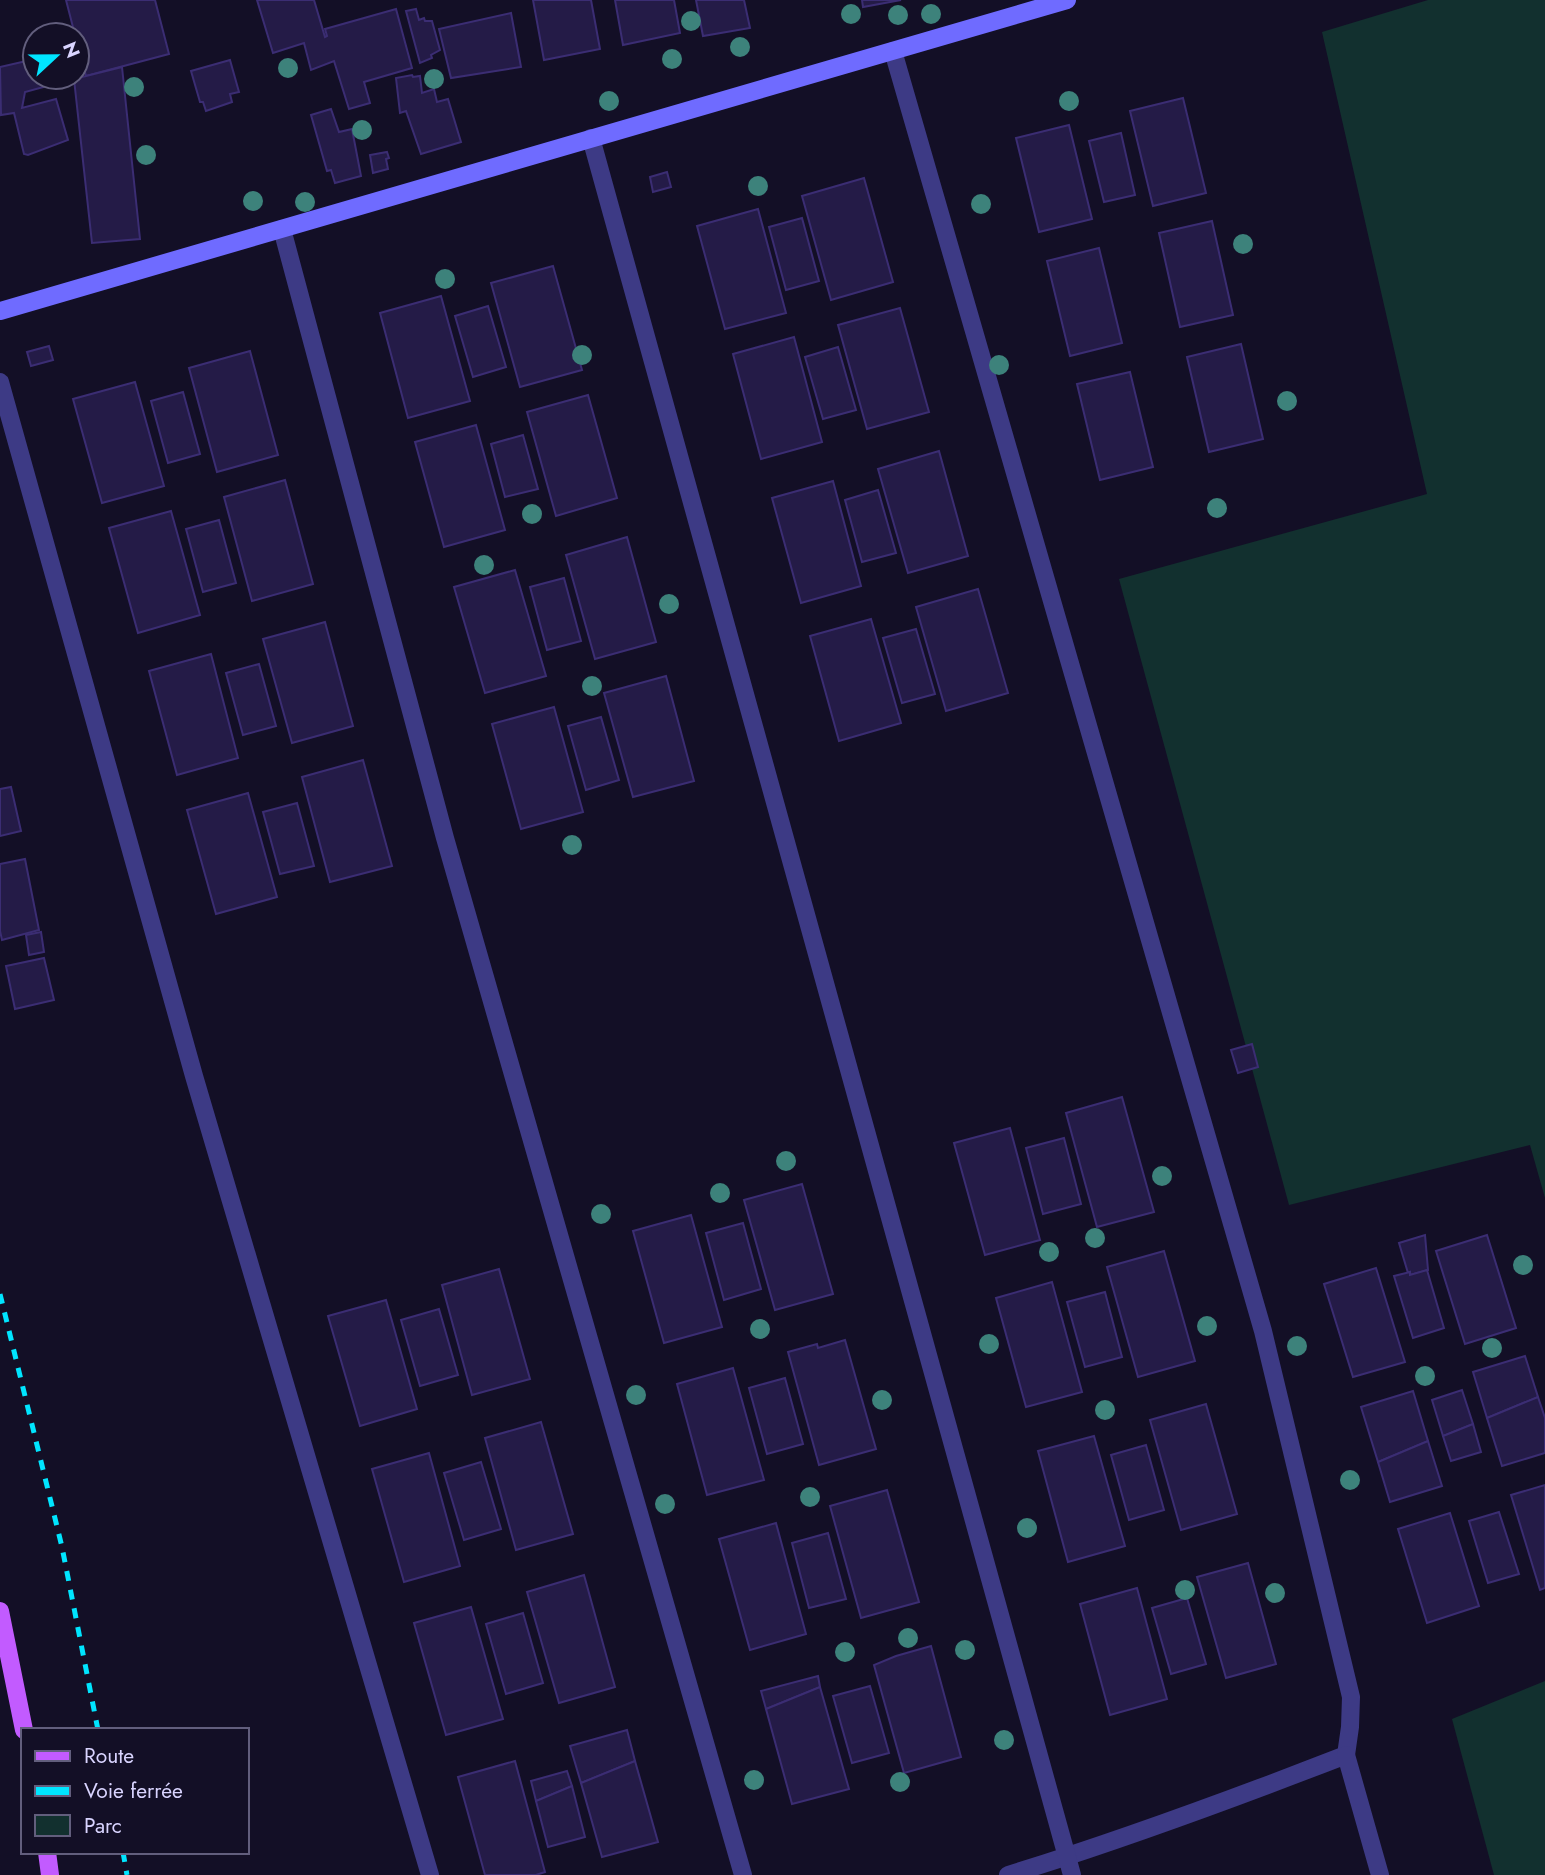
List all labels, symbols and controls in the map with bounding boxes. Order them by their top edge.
north arrow [21,21,91,91]
text: N [56,38,87,62]
legend [21,1728,248,1854]
text: Route [84,1741,134,1771]
text: Voie ferrée [84,1776,183,1806]
text: Parc [84,1811,122,1841]

